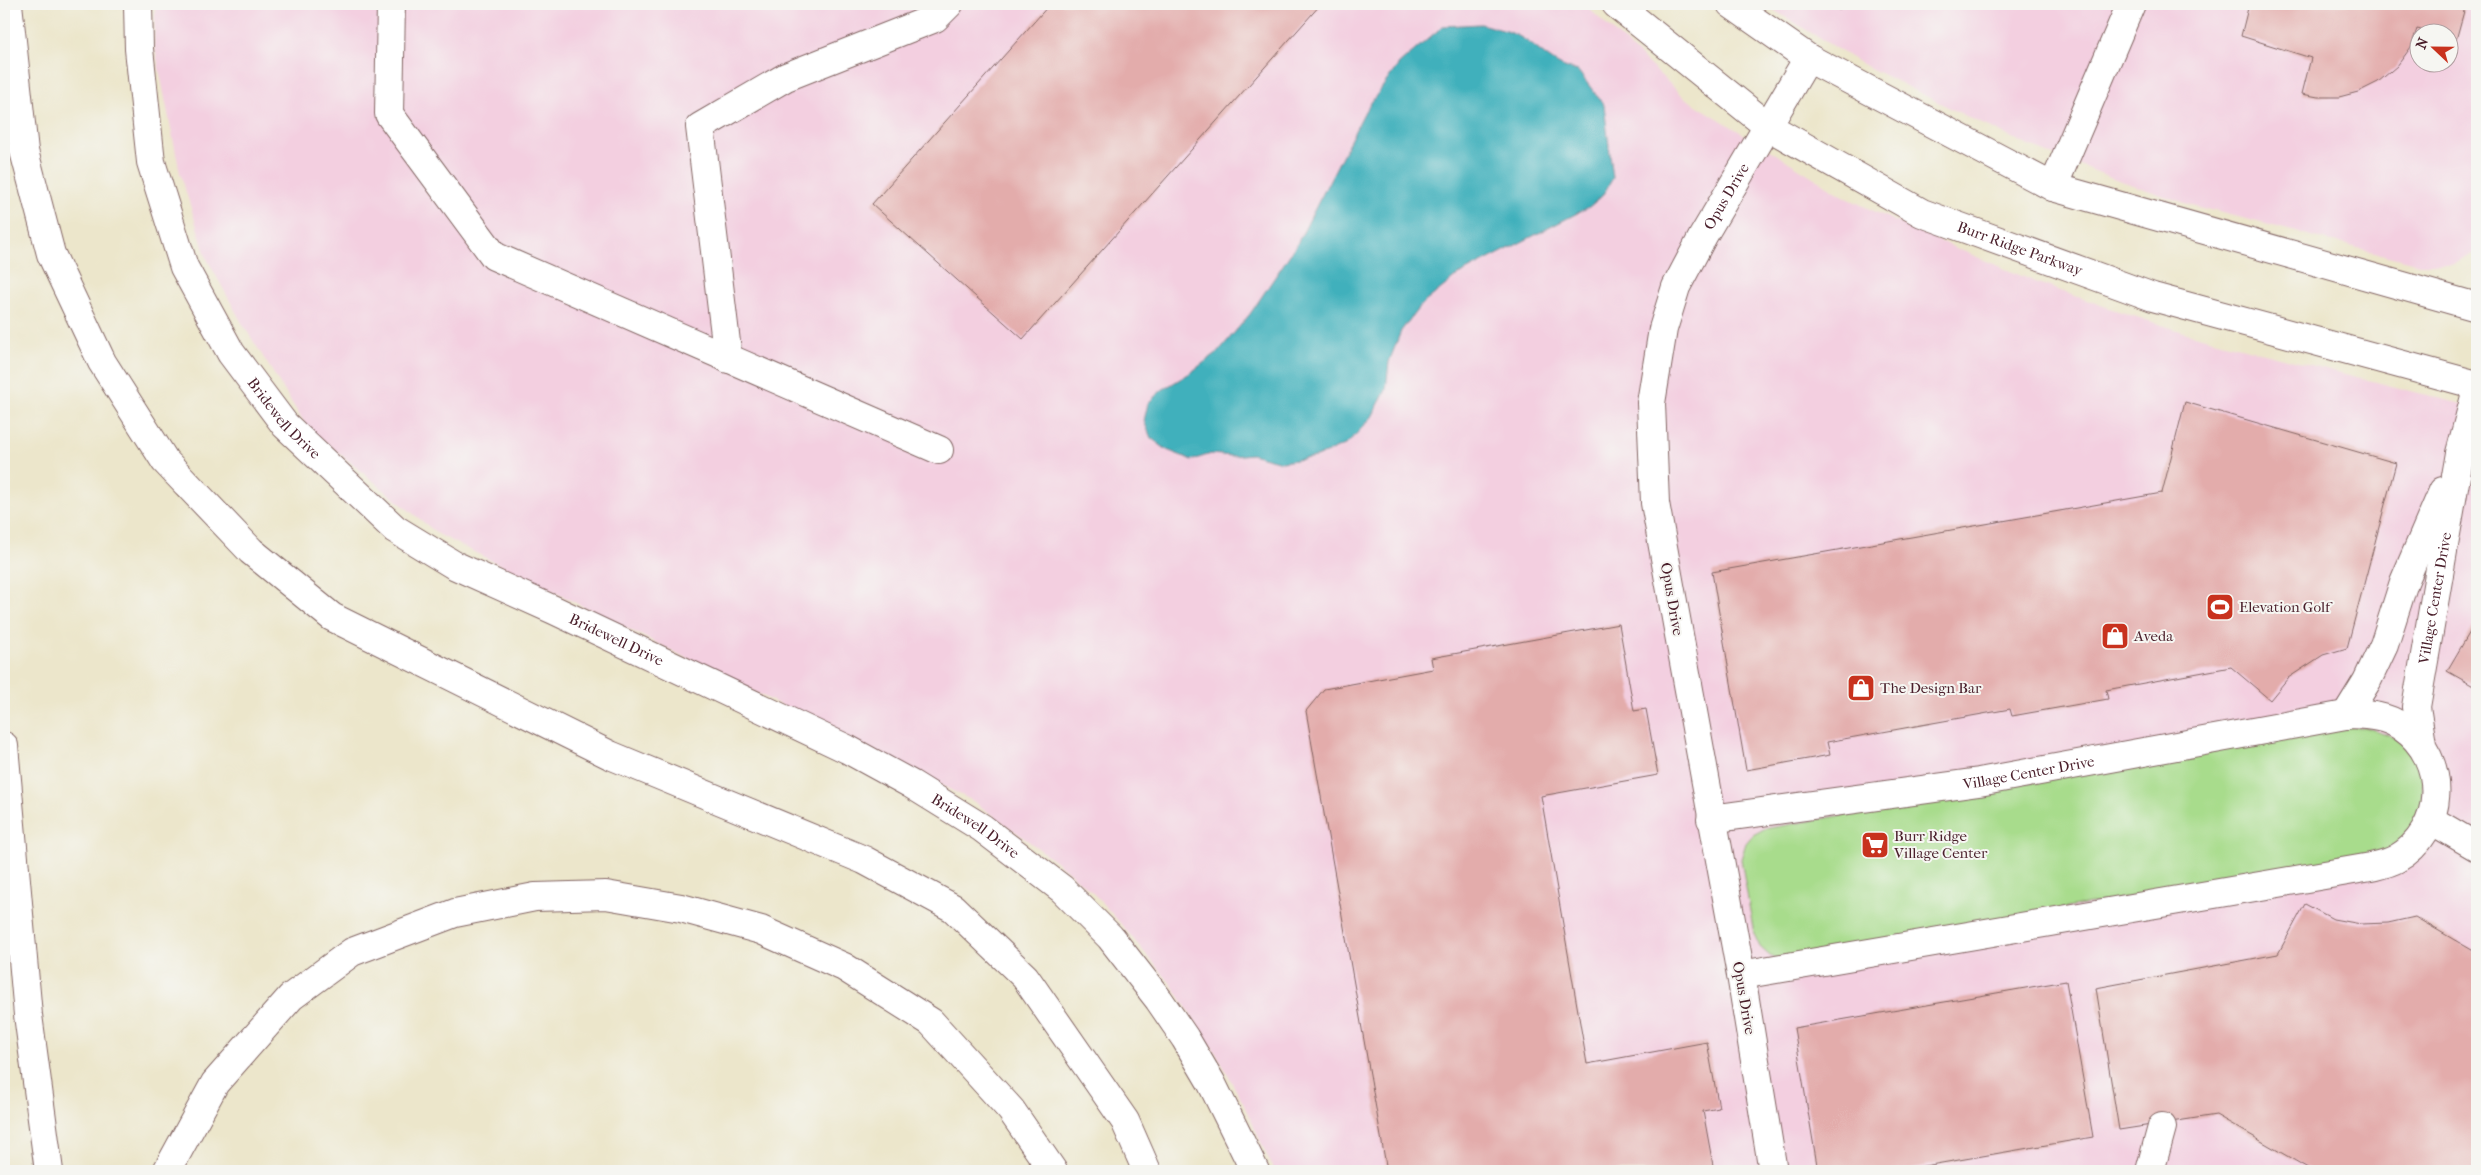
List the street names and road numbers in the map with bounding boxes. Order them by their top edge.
street label: Opus Drive [1700,159,1753,233]
street label: Burr Ridge Parkway [1955,218,2086,280]
street label: Bridewell Drive [244,374,325,463]
street label: Village Center Drive [2414,530,2455,666]
street label: Opus Drive [1657,561,1687,638]
street label: Bridewell Drive [566,610,667,670]
street label: Village Center Drive [1961,752,2096,793]
street label: Bridewell Drive [928,790,1023,863]
street label: Opus Drive [1729,960,1759,1037]

